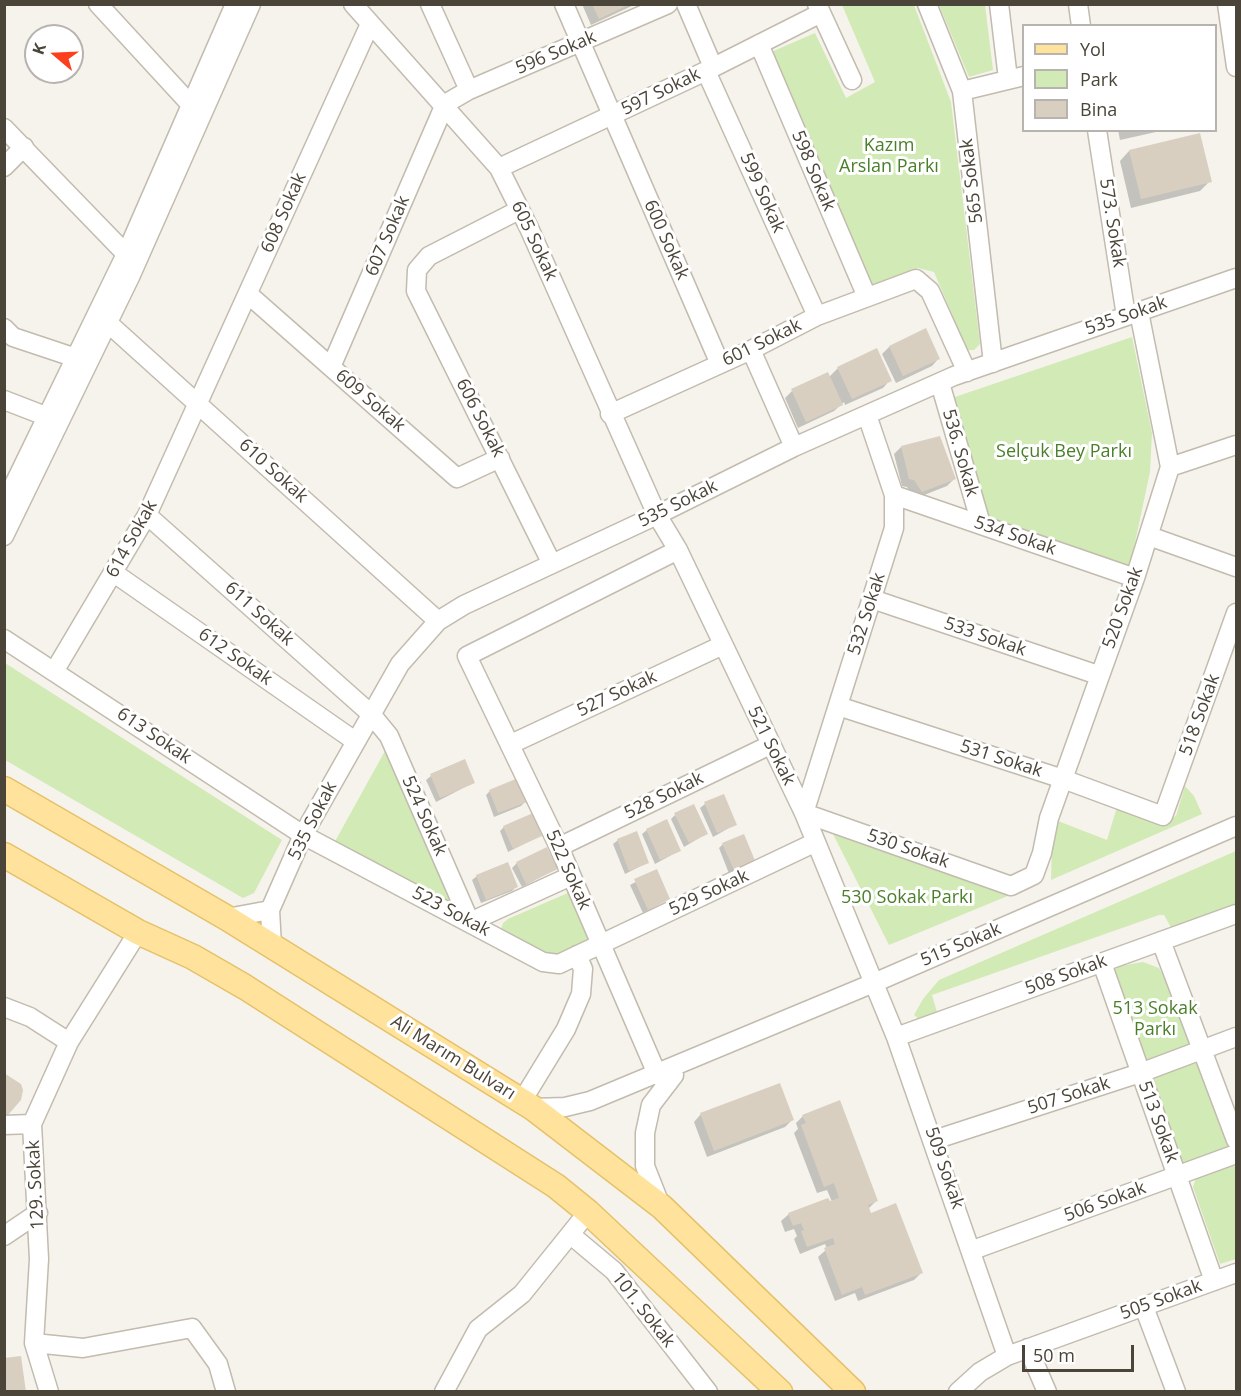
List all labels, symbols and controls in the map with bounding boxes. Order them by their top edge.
north arrow [24,24,84,84]
legend [1022,24,1217,132]
street label: 596 Sokak [513,26,599,80]
text: Yol [1080,37,1105,61]
text: K [27,40,51,57]
street label: 597 Sokak [618,64,704,120]
text: Park [1080,67,1118,91]
text: Bina [1080,97,1117,121]
street label: 598 Sokak [786,128,840,214]
park label: Kazım Arslan Parkı [839,135,939,178]
street label: 565 Sokak [956,137,988,225]
street label: 599 Sokak [735,150,789,236]
street label: 608 Sokak [257,170,311,256]
street label: 573. Sokak [1094,177,1130,269]
street label: 607 Sokak [361,193,415,279]
street label: 600 Sokak [639,197,693,283]
street label: 605 Sokak [506,198,562,284]
street label: 535 Sokak [1082,292,1170,340]
street label: 601 Sokak [719,315,805,371]
street label: 609 Sokak [331,365,409,437]
street label: 606 Sokak [451,375,509,461]
street label: 536. Sokak [937,407,983,499]
street label: 610 Sokak [234,434,312,508]
park label: Selçuk Bey Parkı [996,441,1132,463]
street label: 535 Sokak [635,476,721,532]
street label: 614 Sokak [102,497,162,581]
street label: 534 Sokak [971,512,1059,560]
street label: 520 Sokak [1098,564,1148,652]
street label: 532 Sokak [844,570,890,658]
street label: 611 Sokak [220,577,298,651]
street label: 533 Sokak [941,613,1029,661]
street label: 612 Sokak [194,624,276,690]
street label: 527 Sokak [574,666,660,722]
street label: 518 Sokak [1175,671,1225,759]
street label: 613 Sokak [113,703,195,769]
street label: 521 Sokak [743,703,799,789]
street label: 531 Sokak [957,736,1045,782]
street label: 528 Sokak [621,768,707,824]
street label: 524 Sokak [397,773,451,859]
street label: 535 Sokak [284,778,342,864]
street label: 530 Sokak [864,825,952,873]
street label: 522 Sokak [541,827,595,913]
street label: 529 Sokak [666,865,752,921]
street label: 523 Sokak [408,882,494,942]
park label: 530 Sokak Parkı [841,887,973,909]
street label: 515 Sokak [918,918,1004,972]
street label: 508 Sokak [1022,950,1110,1000]
park label: 513 Sokak Parkı [1112,998,1198,1040]
street label: Ali Marım Bulvarı [387,1011,519,1105]
street label: 507 Sokak [1025,1073,1113,1119]
street label: 513 Sokak [1133,1078,1183,1166]
street label: 509 Sokak [920,1124,968,1212]
street label: 129. Sokak [23,1140,49,1230]
street label: 506 Sokak [1061,1177,1149,1227]
street label: 101. Sokak [607,1268,679,1352]
street label: 505 Sokak [1117,1275,1205,1325]
scale bar [1025,1333,1138,1371]
text: 50 m [1033,1343,1075,1367]

